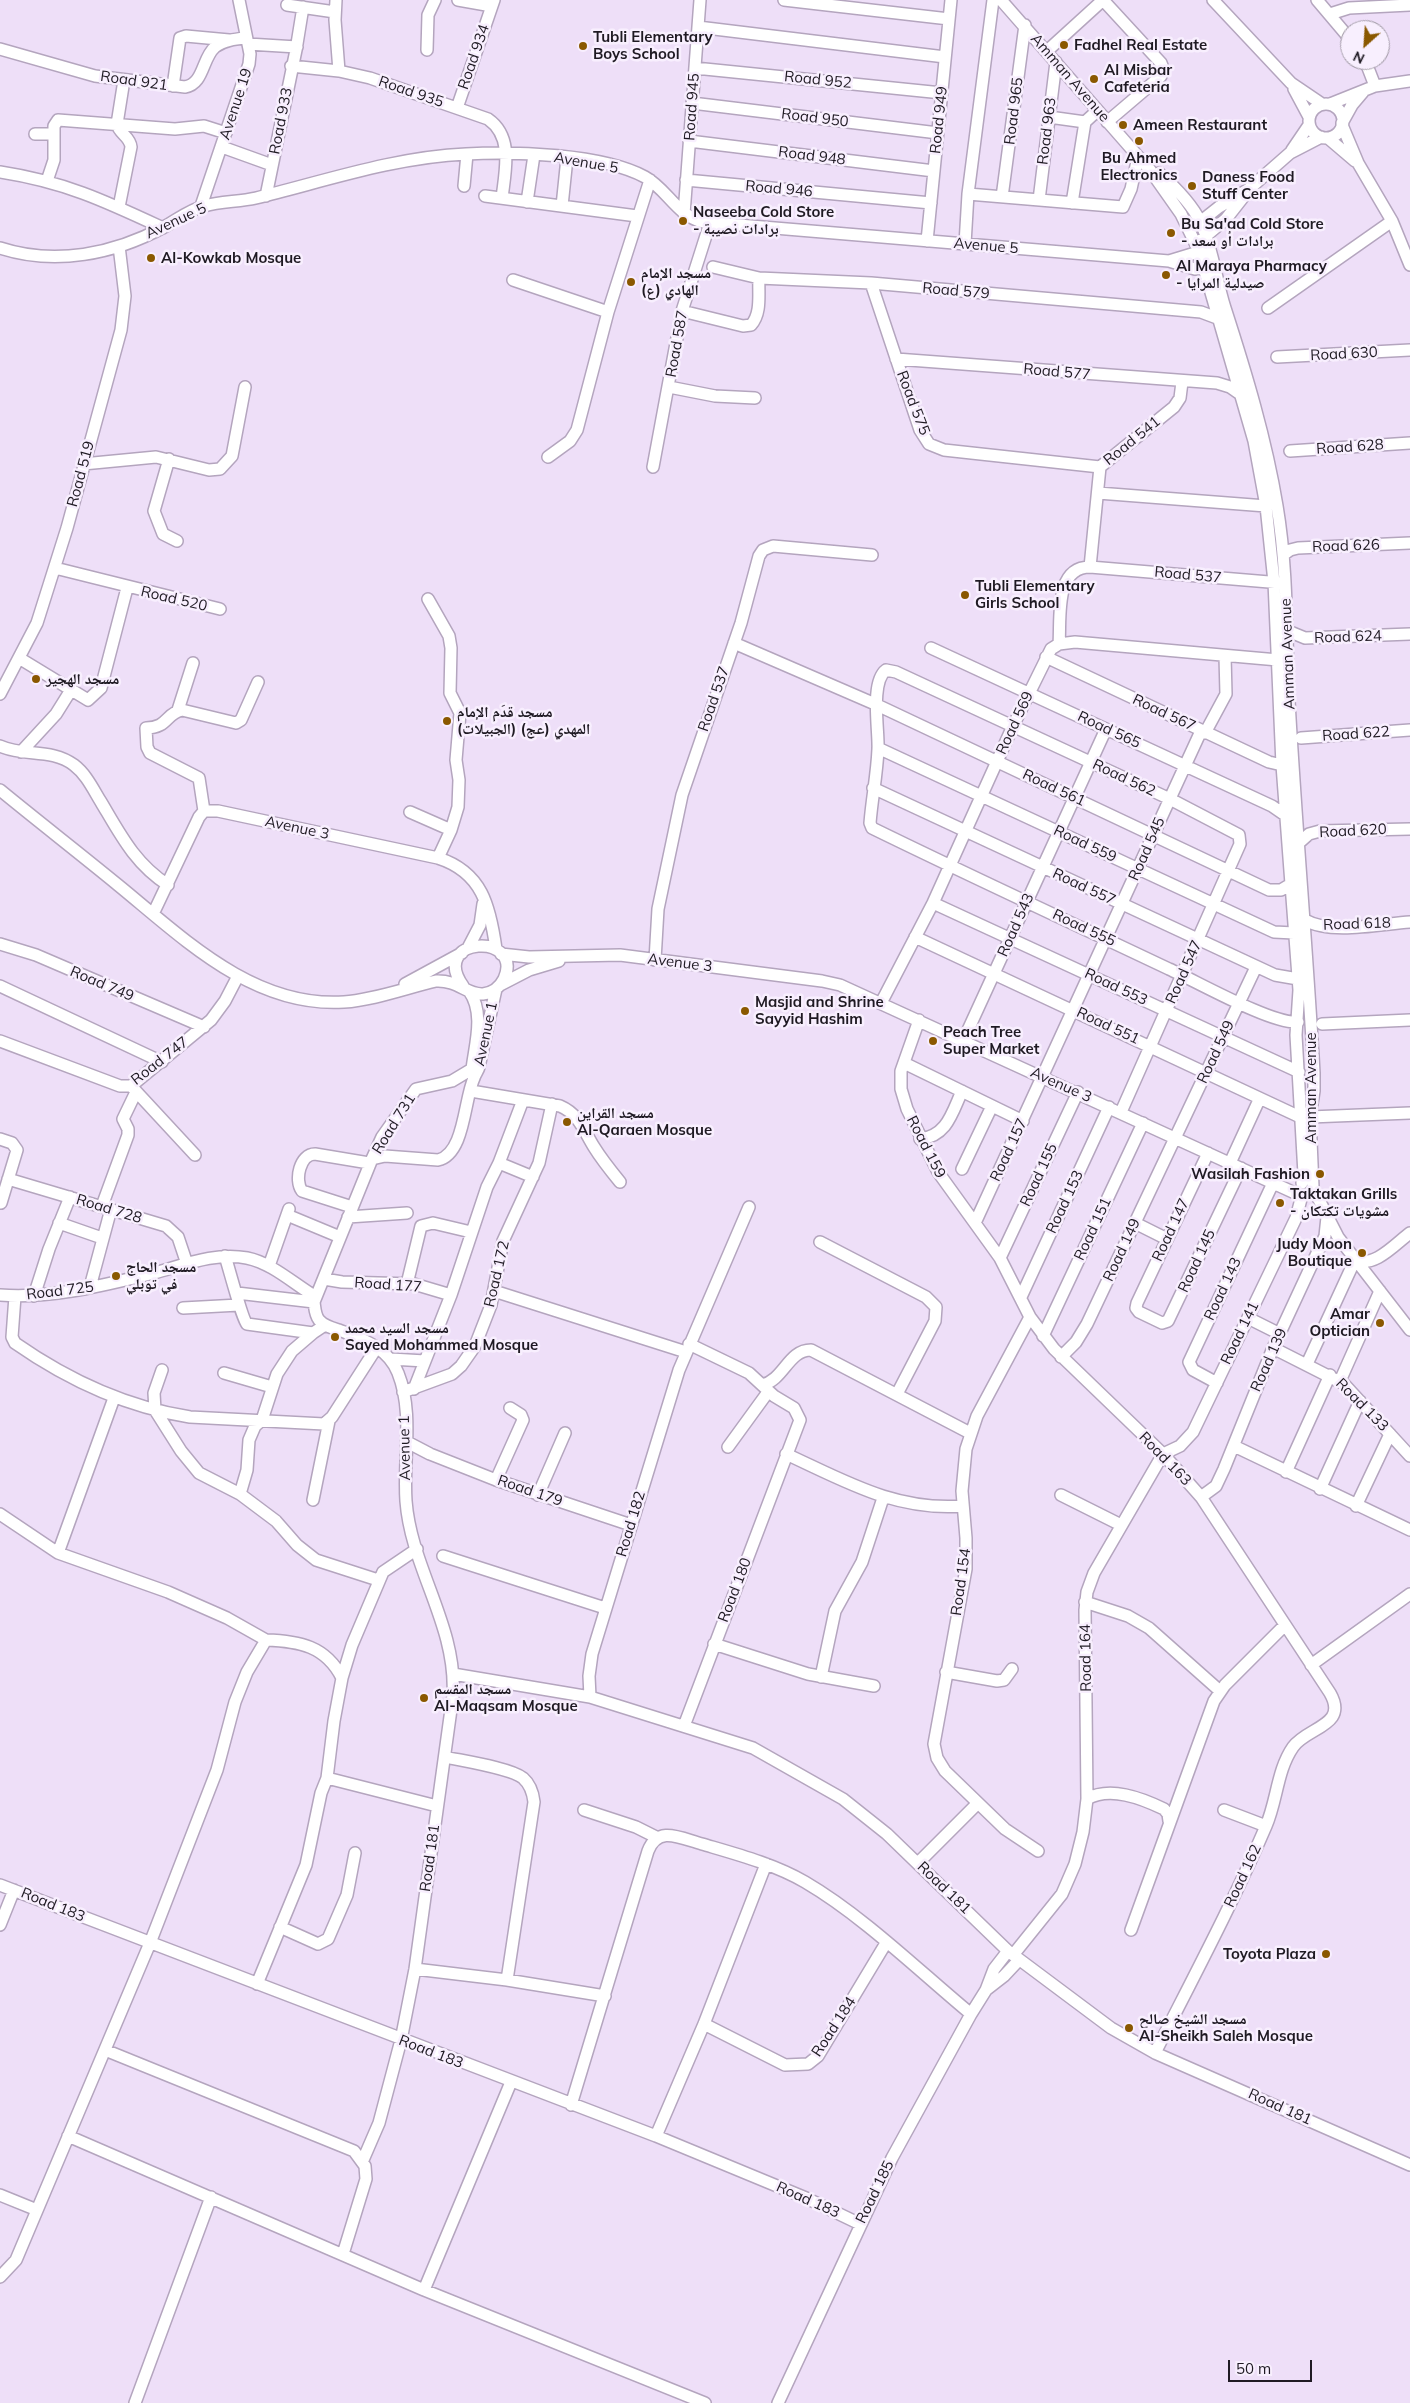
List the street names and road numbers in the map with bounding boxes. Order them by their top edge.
street label: Road 934 [454,22,494,92]
street label: Amman Avenue [1027,30,1113,126]
street label: Avenue 19 [216,66,256,142]
street label: Road 921 [99,67,169,95]
street label: Road 952 [783,68,853,92]
street label: Road 935 [376,72,446,112]
street label: Road 945 [681,73,703,141]
street label: Road 965 [1001,76,1027,146]
street label: Road 949 [927,85,951,155]
street label: Road 933 [266,86,296,156]
street label: Road 963 [1034,96,1060,166]
street label: Road 950 [780,105,850,131]
street label: Road 948 [777,143,847,169]
street label: Avenue 5 [552,148,620,178]
street label: Road 946 [744,177,814,201]
street label: Avenue 5 [143,199,209,243]
street label: Avenue 5 [953,234,1019,258]
street label: Road 579 [921,279,991,303]
street label: Road 587 [662,309,692,379]
street label: Road 630 [1310,343,1378,365]
street label: Road 577 [1022,360,1092,384]
street label: Road 575 [892,368,934,438]
street label: Road 541 [1100,413,1164,469]
street label: Road 628 [1316,436,1384,458]
street label: Road 519 [64,439,98,509]
street label: Road 626 [1312,536,1380,556]
street label: Road 537 [1153,563,1223,587]
street label: Road 520 [139,583,209,615]
street label: Amman Avenue [1277,598,1299,710]
street label: Road 624 [1314,627,1382,647]
street label: Road 537 [694,664,734,734]
street label: Road 569 [993,689,1037,757]
street label: Road 567 [1130,691,1198,735]
street label: Road 565 [1075,708,1143,752]
street label: Road 622 [1322,723,1390,745]
street label: Road 562 [1090,756,1158,800]
street label: Road 561 [1020,766,1088,810]
street label: Avenue 3 [263,812,331,844]
street label: Road 545 [1125,814,1169,884]
street label: Road 620 [1319,820,1387,842]
street label: Road 559 [1051,822,1119,866]
street label: Road 557 [1050,865,1118,909]
street label: Road 543 [994,890,1038,960]
street label: Road 555 [1050,906,1118,950]
street label: Road 618 [1323,914,1391,934]
street label: Road 547 [1162,937,1206,1007]
street label: Avenue 3 [647,950,713,976]
street label: Road 749 [67,962,137,1006]
street label: Road 553 [1082,965,1150,1009]
street label: Avenue 1 [470,1000,502,1068]
street label: Road 551 [1074,1004,1142,1048]
street label: Road 549 [1194,1018,1238,1086]
street label: Amman Avenue [1302,1032,1320,1144]
street label: Road 747 [128,1033,192,1089]
street label: Avenue 3 [1028,1064,1094,1106]
street label: Road 731 [368,1091,420,1157]
street label: Road 159 [903,1113,949,1181]
street label: Road 157 [987,1116,1031,1184]
street label: Road 155 [1017,1141,1061,1209]
street label: Road 153 [1043,1168,1087,1236]
street label: Road 728 [74,1190,144,1228]
street label: Road 151 [1071,1195,1115,1263]
street label: Road 147 [1149,1196,1193,1264]
street label: Road 149 [1100,1216,1144,1284]
street label: Road 145 [1175,1227,1219,1295]
street label: Road 172 [481,1239,513,1309]
street label: Road 143 [1201,1255,1245,1323]
street label: Road 177 [354,1274,422,1296]
street label: Road 725 [25,1278,95,1304]
street label: Road 141 [1217,1299,1263,1367]
street label: Road 139 [1247,1325,1291,1395]
street label: Road 133 [1332,1375,1392,1435]
street label: Avenue 1 [395,1415,415,1481]
street label: Road 163 [1135,1428,1195,1490]
street label: Road 179 [495,1471,565,1511]
street label: Road 182 [612,1489,650,1559]
street label: Road 154 [947,1547,975,1617]
street label: Road 180 [714,1555,756,1625]
street label: Road 164 [1076,1624,1096,1692]
street label: Road 181 [416,1823,444,1893]
street label: Road 162 [1221,1842,1265,1910]
street label: Road 181 [913,1858,975,1918]
street label: Road 183 [18,1884,88,1926]
street label: Road 184 [808,1994,860,2060]
street label: Road 183 [396,2031,466,2073]
street label: Road 181 [1245,2085,1315,2129]
street label: Road 185 [852,2158,898,2226]
street label: Road 183 [773,2178,843,2222]

